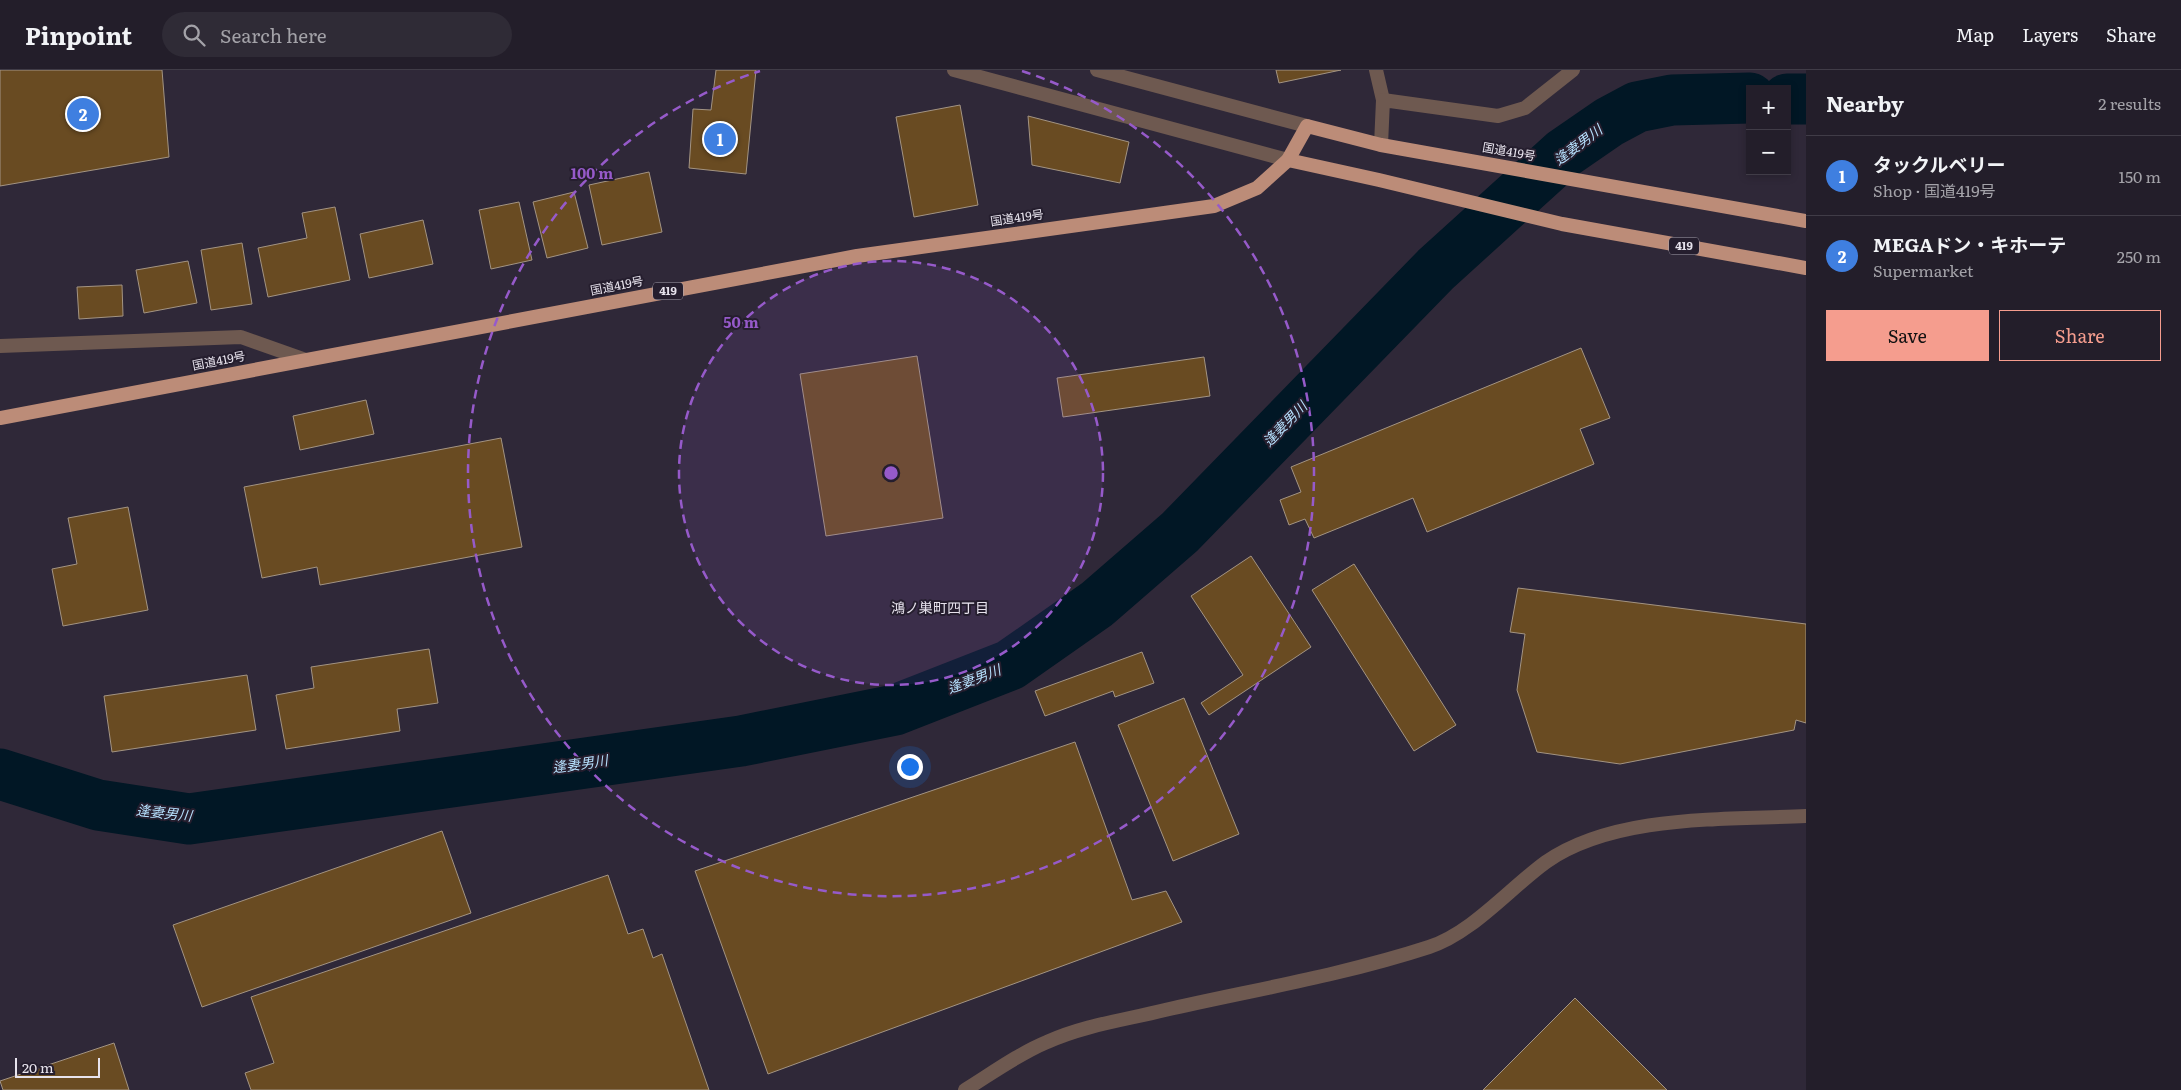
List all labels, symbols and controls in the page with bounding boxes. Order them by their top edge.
search box [162,12,512,57]
text: Pinpoint [25,17,132,52]
icon: search [180,21,208,49]
text: Search here [220,21,327,49]
text: Map [1956,21,1994,48]
text: Layers [2022,21,2078,48]
text: Share [2106,21,2156,48]
map controls [1746,85,1791,175]
button: + [1746,85,1791,130]
text: Nearby [1826,87,1904,118]
text: 2 results [2098,91,2161,115]
pin: 2 [67,95,99,133]
water label: 逢妻男川 [1549,118,1607,169]
pin: 1 [704,120,736,158]
button: − [1746,130,1791,175]
street label: 国道419号 [1481,137,1537,165]
text: タックルベリー [1873,150,2005,178]
text: 100 m [571,161,613,184]
text: 1 [1839,164,1845,188]
text: 150 m [2118,164,2161,188]
text: Shop · 国道419号 [1873,178,1996,202]
street label: 国道419号 [989,204,1045,230]
text: MEGAドン・キホーテ [1873,230,2066,258]
road number: 419 [1669,238,1699,255]
text: 2 [1838,244,1846,268]
text: 250 m [2117,244,2161,268]
text: Supermarket [1873,258,1973,282]
street label: 国道419号 [589,271,645,299]
road number: 419 [653,282,683,300]
text: 50 m [723,310,759,333]
button: Save [1826,310,1989,361]
button: Share [1999,310,2161,361]
street label: 国道419号 [191,346,247,374]
water label: 逢妻男川 [1258,395,1312,450]
centre of rings [882,464,900,482]
district label: 鴻ノ巣町四丁目 [891,597,989,617]
water label: 逢妻男川 [944,658,1005,697]
water label: 逢妻男川 [551,749,611,777]
your location [897,754,923,780]
water label: 逢妻男川 [135,799,195,825]
scale bar [15,1055,100,1078]
text: 20 m [22,1057,54,1077]

